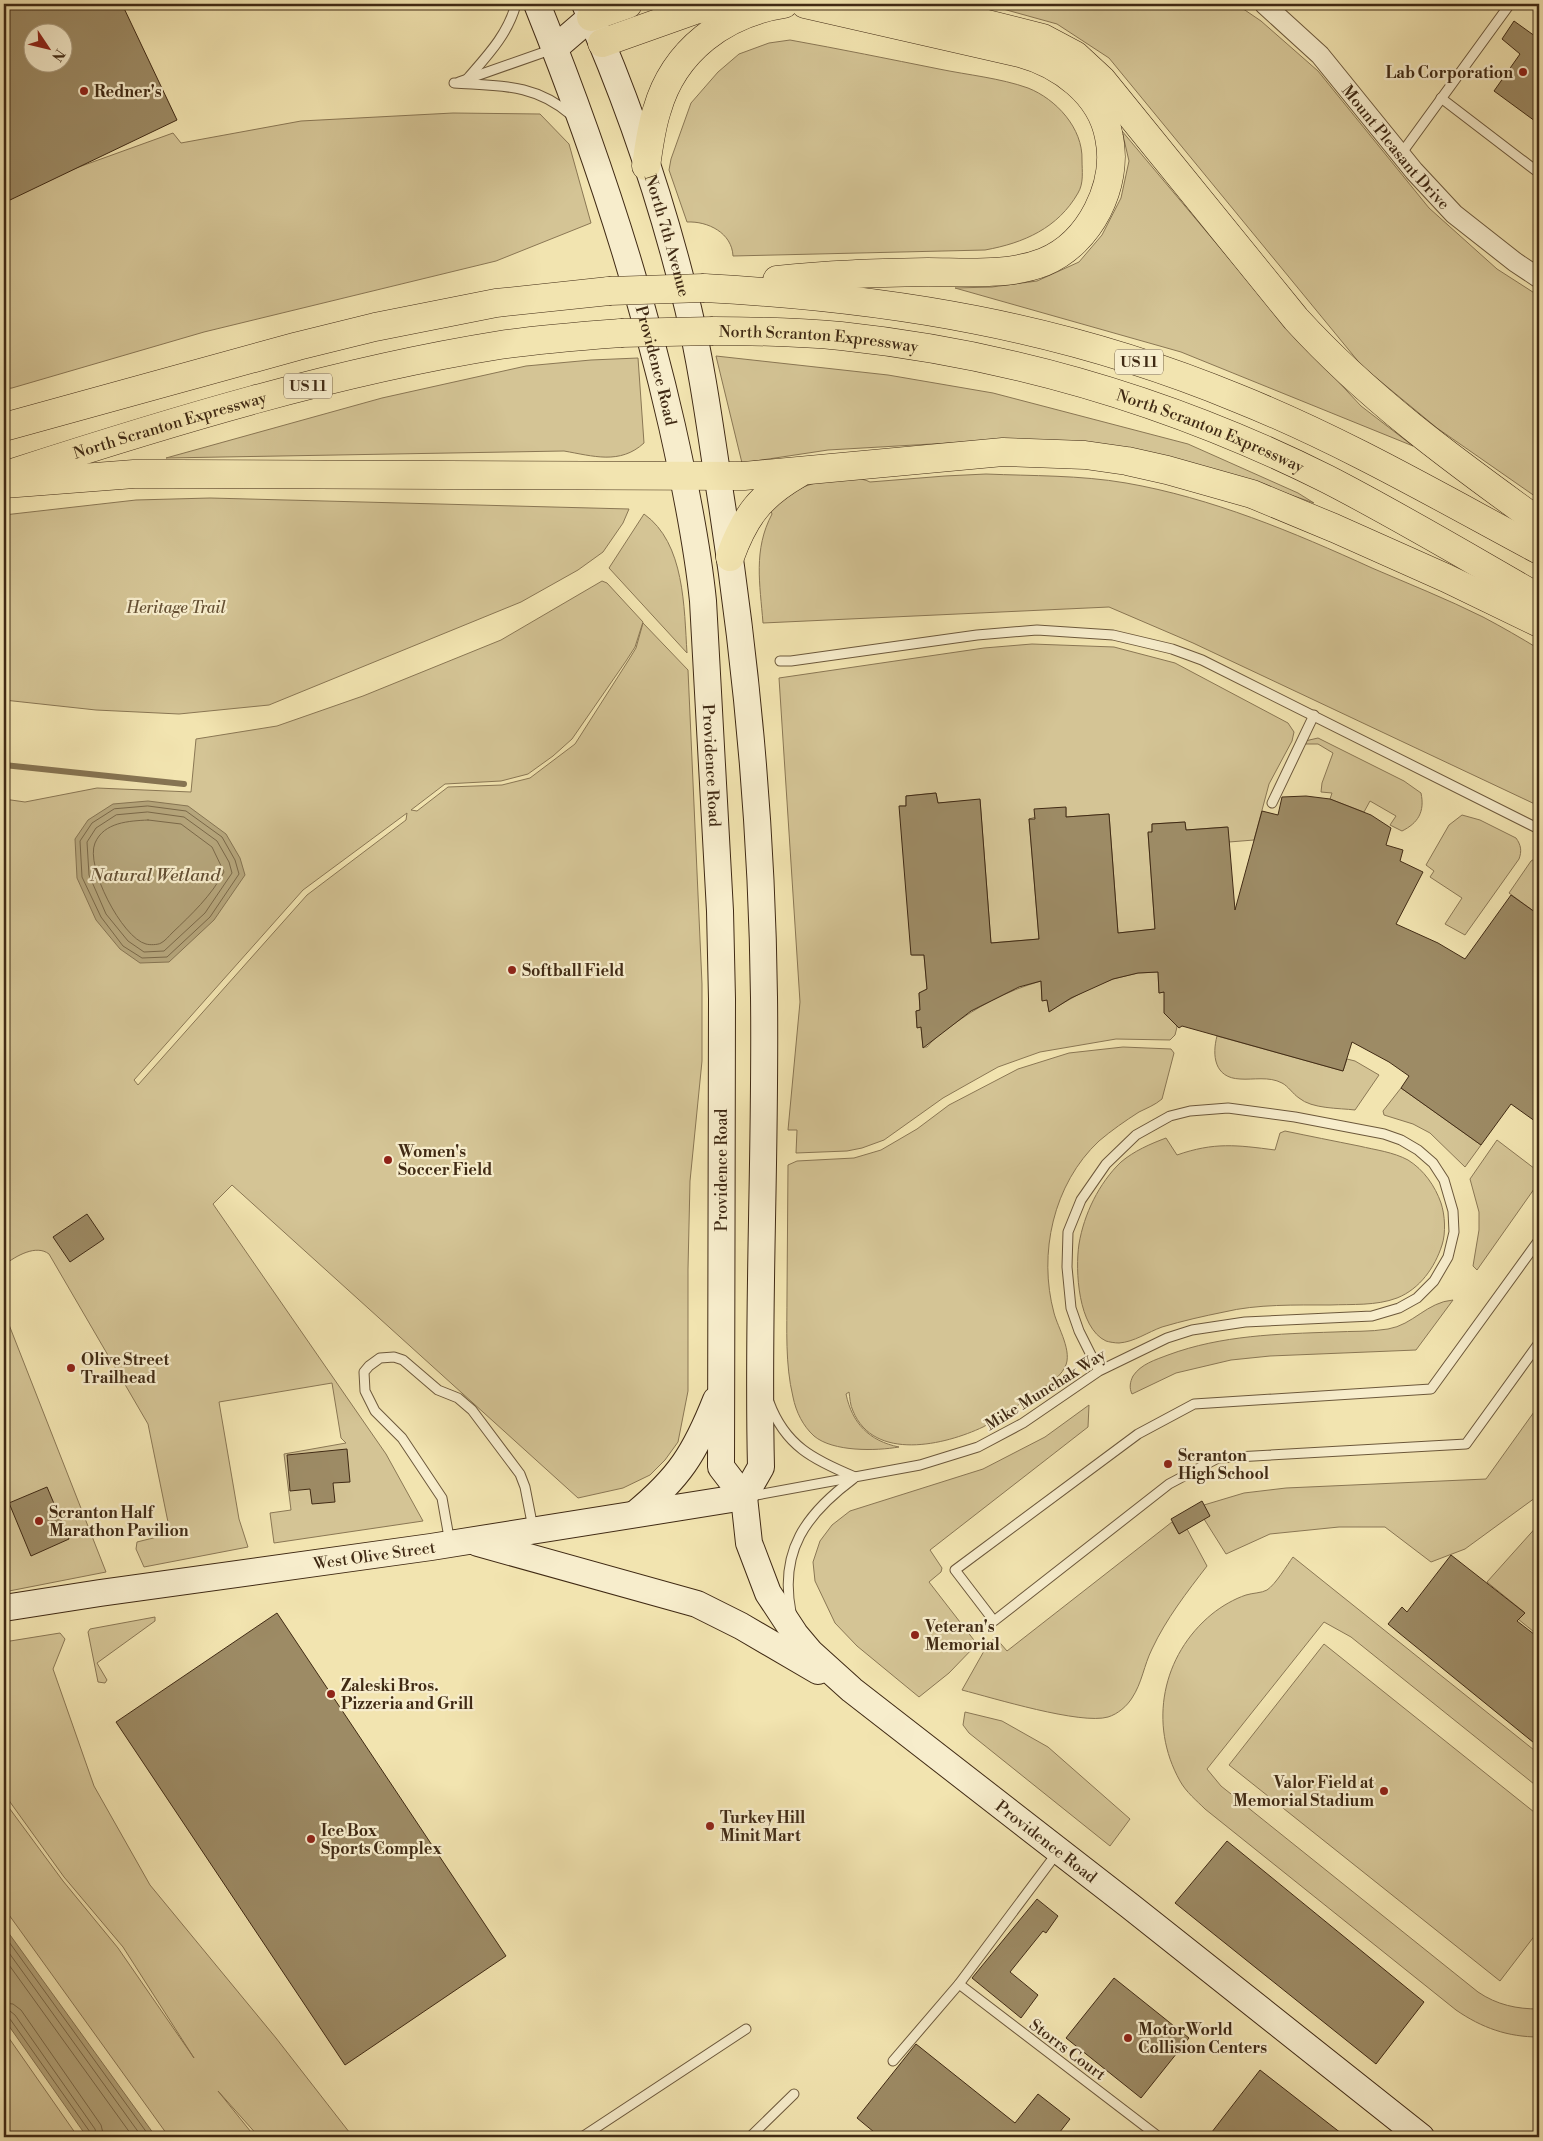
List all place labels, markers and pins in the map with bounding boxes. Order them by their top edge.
place label: Lab Corporation [1385,63,1513,83]
marker: Lab Corporation [1517,66,1529,78]
place label: Redner's [94,82,162,102]
marker: Redner's [78,85,90,97]
place label: Softball Field [522,961,624,981]
marker: Softball Field [506,964,518,976]
place label: Women's Soccer Field [397,1142,492,1180]
marker: Women's Soccer Field [382,1154,394,1166]
place label: Olive Street Trailhead [81,1350,169,1388]
marker: Olive Street Trailhead [65,1362,77,1374]
place label: Scranton High School [1178,1446,1270,1484]
marker: Scranton High School [1162,1458,1174,1470]
place label: Scranton Half Marathon Pavilion [49,1503,189,1541]
marker: Scranton Half Marathon Pavilion [33,1515,45,1527]
place label: Veteran's Memorial [924,1617,1001,1655]
marker: Veteran's Memorial [909,1629,921,1641]
place label: Zaleski Bros. Pizzeria and Grill [341,1676,474,1714]
marker: Zaleski Bros. Pizzeria and Grill [325,1688,337,1700]
place label: Valor Field at Memorial Stadium [1233,1773,1374,1811]
marker: Valor Field at Memorial Stadium [1378,1785,1390,1797]
place label: Turkey Hill Minit Mart [720,1808,806,1846]
marker: Turkey Hill Minit Mart [704,1820,716,1832]
place label: Ice Box Sports Complex [321,1821,442,1859]
marker: Ice Box Sports Complex [305,1833,317,1845]
place label: MotorWorld Collision Centers [1138,2020,1267,2058]
marker: MotorWorld Collision Centers [1122,2032,1134,2044]

